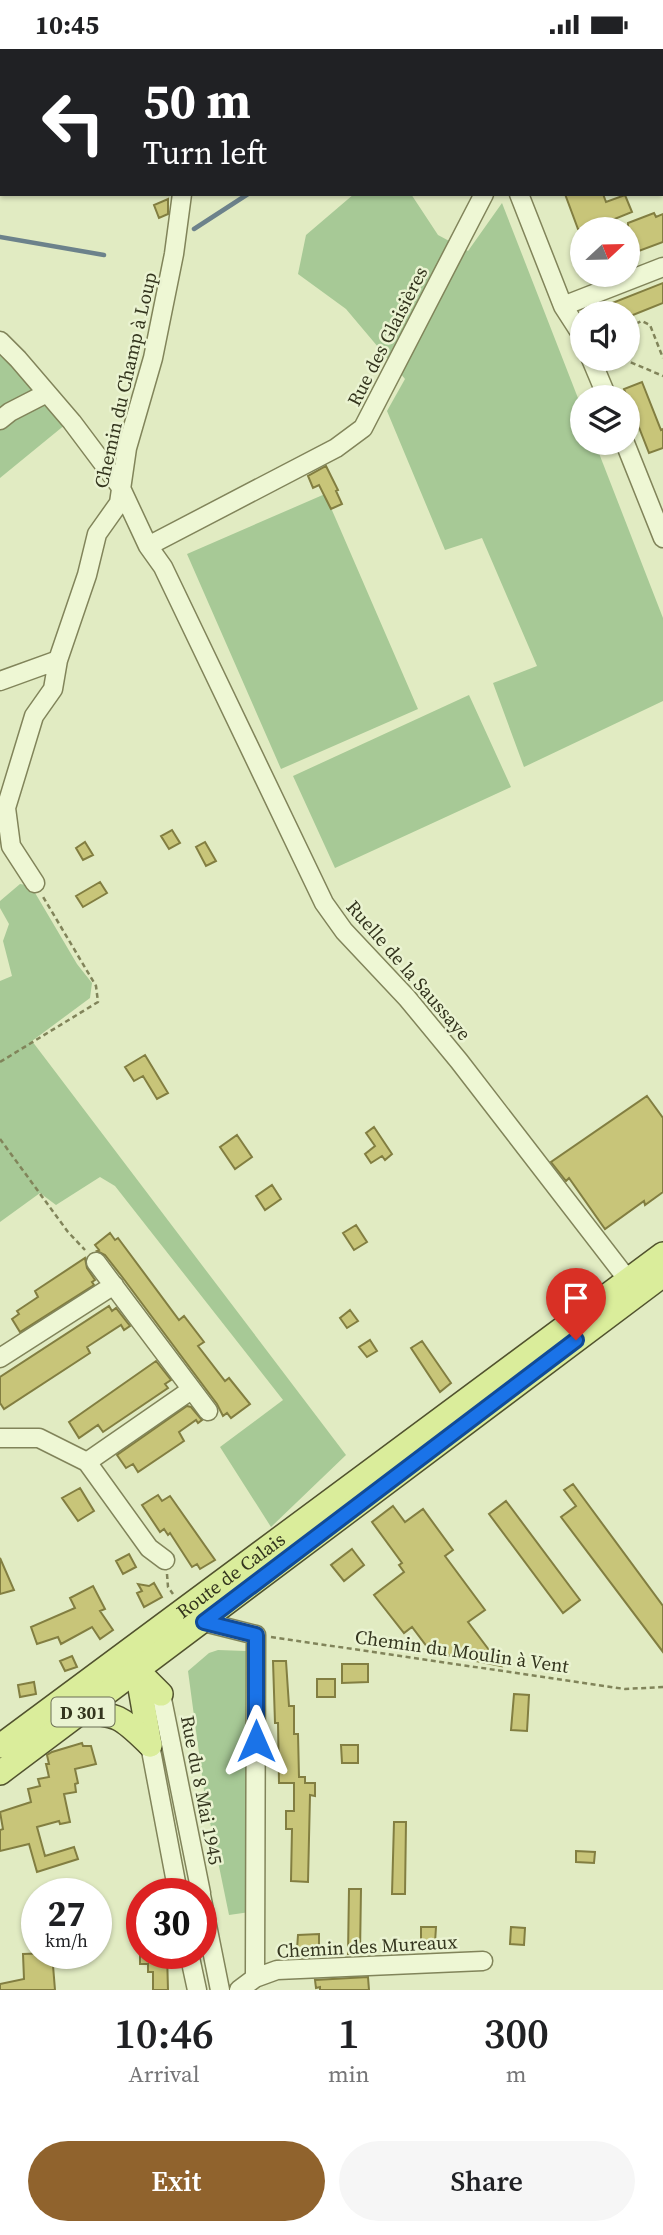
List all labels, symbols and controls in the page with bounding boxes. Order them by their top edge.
text: 10:45 [35,7,99,43]
text: 50 m [143,67,251,134]
icon: left [28,77,119,168]
text: Turn left [143,131,267,175]
north arrow [570,217,640,287]
map controls [570,217,640,455]
street label: Rue des Glaisières [341,262,433,410]
street label: Chemin du Champ à Loup [87,269,163,491]
button: sound [570,301,640,371]
button: layers [570,385,640,455]
street label: Ruelle de la Saussaye [341,894,477,1046]
pin [546,1268,606,1340]
icon: arrive [557,1279,595,1317]
street label: Route de Calais [171,1526,290,1624]
street label: Chemin du Moulin à Vent [353,1623,571,1679]
road number: D 301 [52,1697,114,1727]
position arrow [219,1704,293,1778]
street label: Rue du 8 Mai 1945 [175,1713,229,1867]
speed limit sign: 30 [126,1878,217,1969]
text: 27 [48,1890,85,1938]
text: km/h [45,1928,88,1953]
street label: Chemin des Mureaux [276,1928,458,1964]
text: 10:46 [114,2004,214,2062]
text: 1 [338,2004,360,2062]
text: 300 [483,2004,549,2062]
text: Arrival [128,2058,200,2090]
text: min [328,2058,369,2090]
text: m [506,2058,527,2090]
button: Exit [28,2141,325,2221]
button: Share [339,2141,635,2221]

